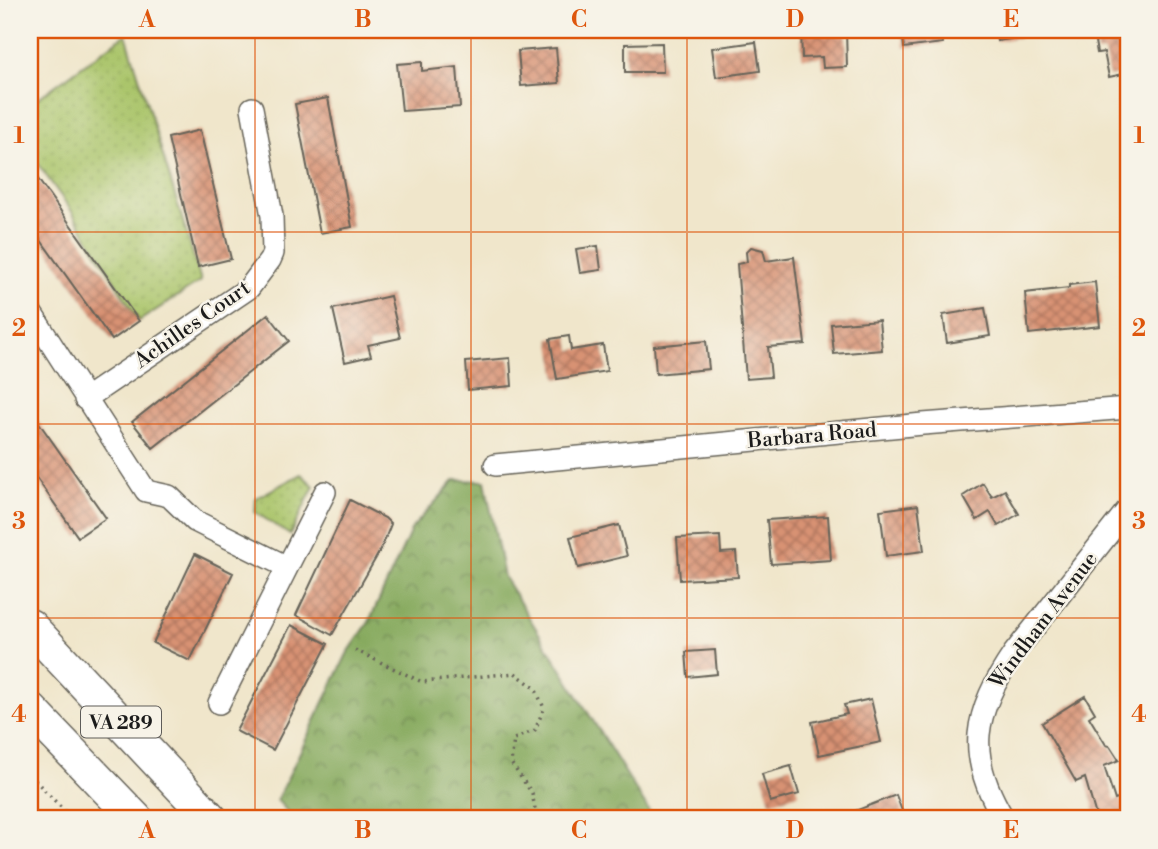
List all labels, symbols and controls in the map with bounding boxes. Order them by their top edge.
text: A [138,6,156,34]
text: B [354,6,372,34]
text: C [571,6,587,34]
text: D [786,6,804,34]
text: E [1003,6,1019,34]
text: 1 [13,122,25,150]
text: 1 [1133,122,1145,150]
street label: Achilles Court [129,275,256,375]
text: 2 [12,315,26,343]
text: 2 [1132,315,1146,343]
street label: Barbara Road [745,417,878,455]
text: 3 [12,508,26,536]
text: 3 [1132,508,1146,536]
street label: Windham Avenue [983,547,1104,695]
text: 4 [11,701,27,729]
text: 4 [1131,701,1147,729]
road number: VA 289 [81,706,161,737]
text: A [138,817,156,845]
text: B [354,817,372,845]
text: C [571,817,587,845]
text: D [786,817,804,845]
text: E [1003,817,1019,845]

